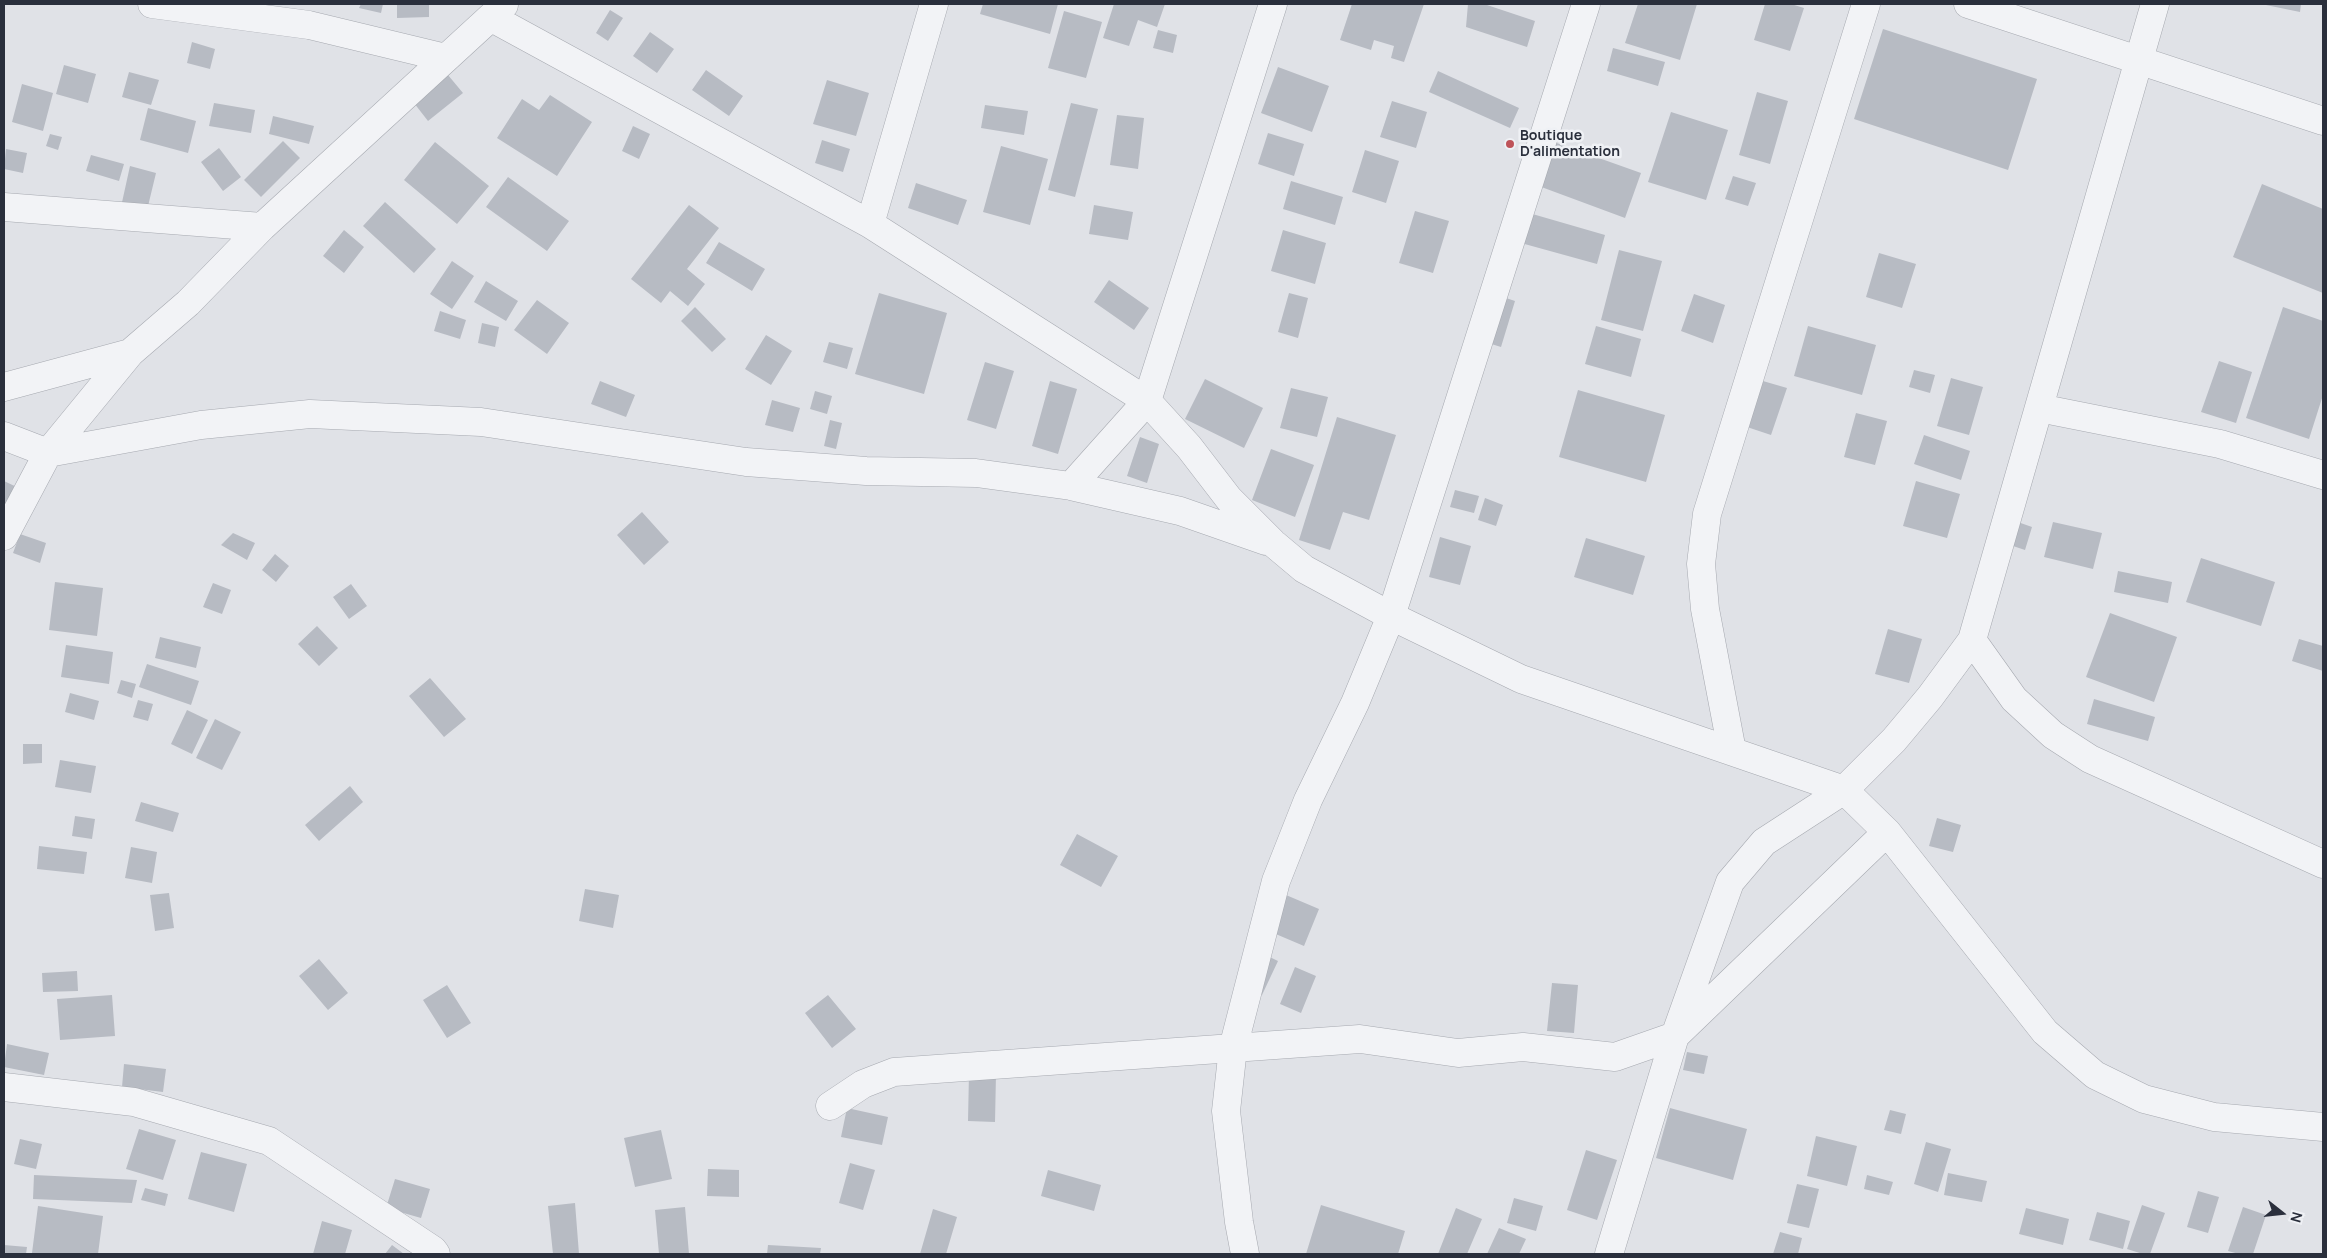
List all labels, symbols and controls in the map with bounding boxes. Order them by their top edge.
place label: Boutique D'alimentation [1520,128,1620,160]
marker: Boutique D'alimentation [1504,138,1516,150]
north arrow [2257,1188,2307,1238]
text: N [2286,1210,2307,1225]

